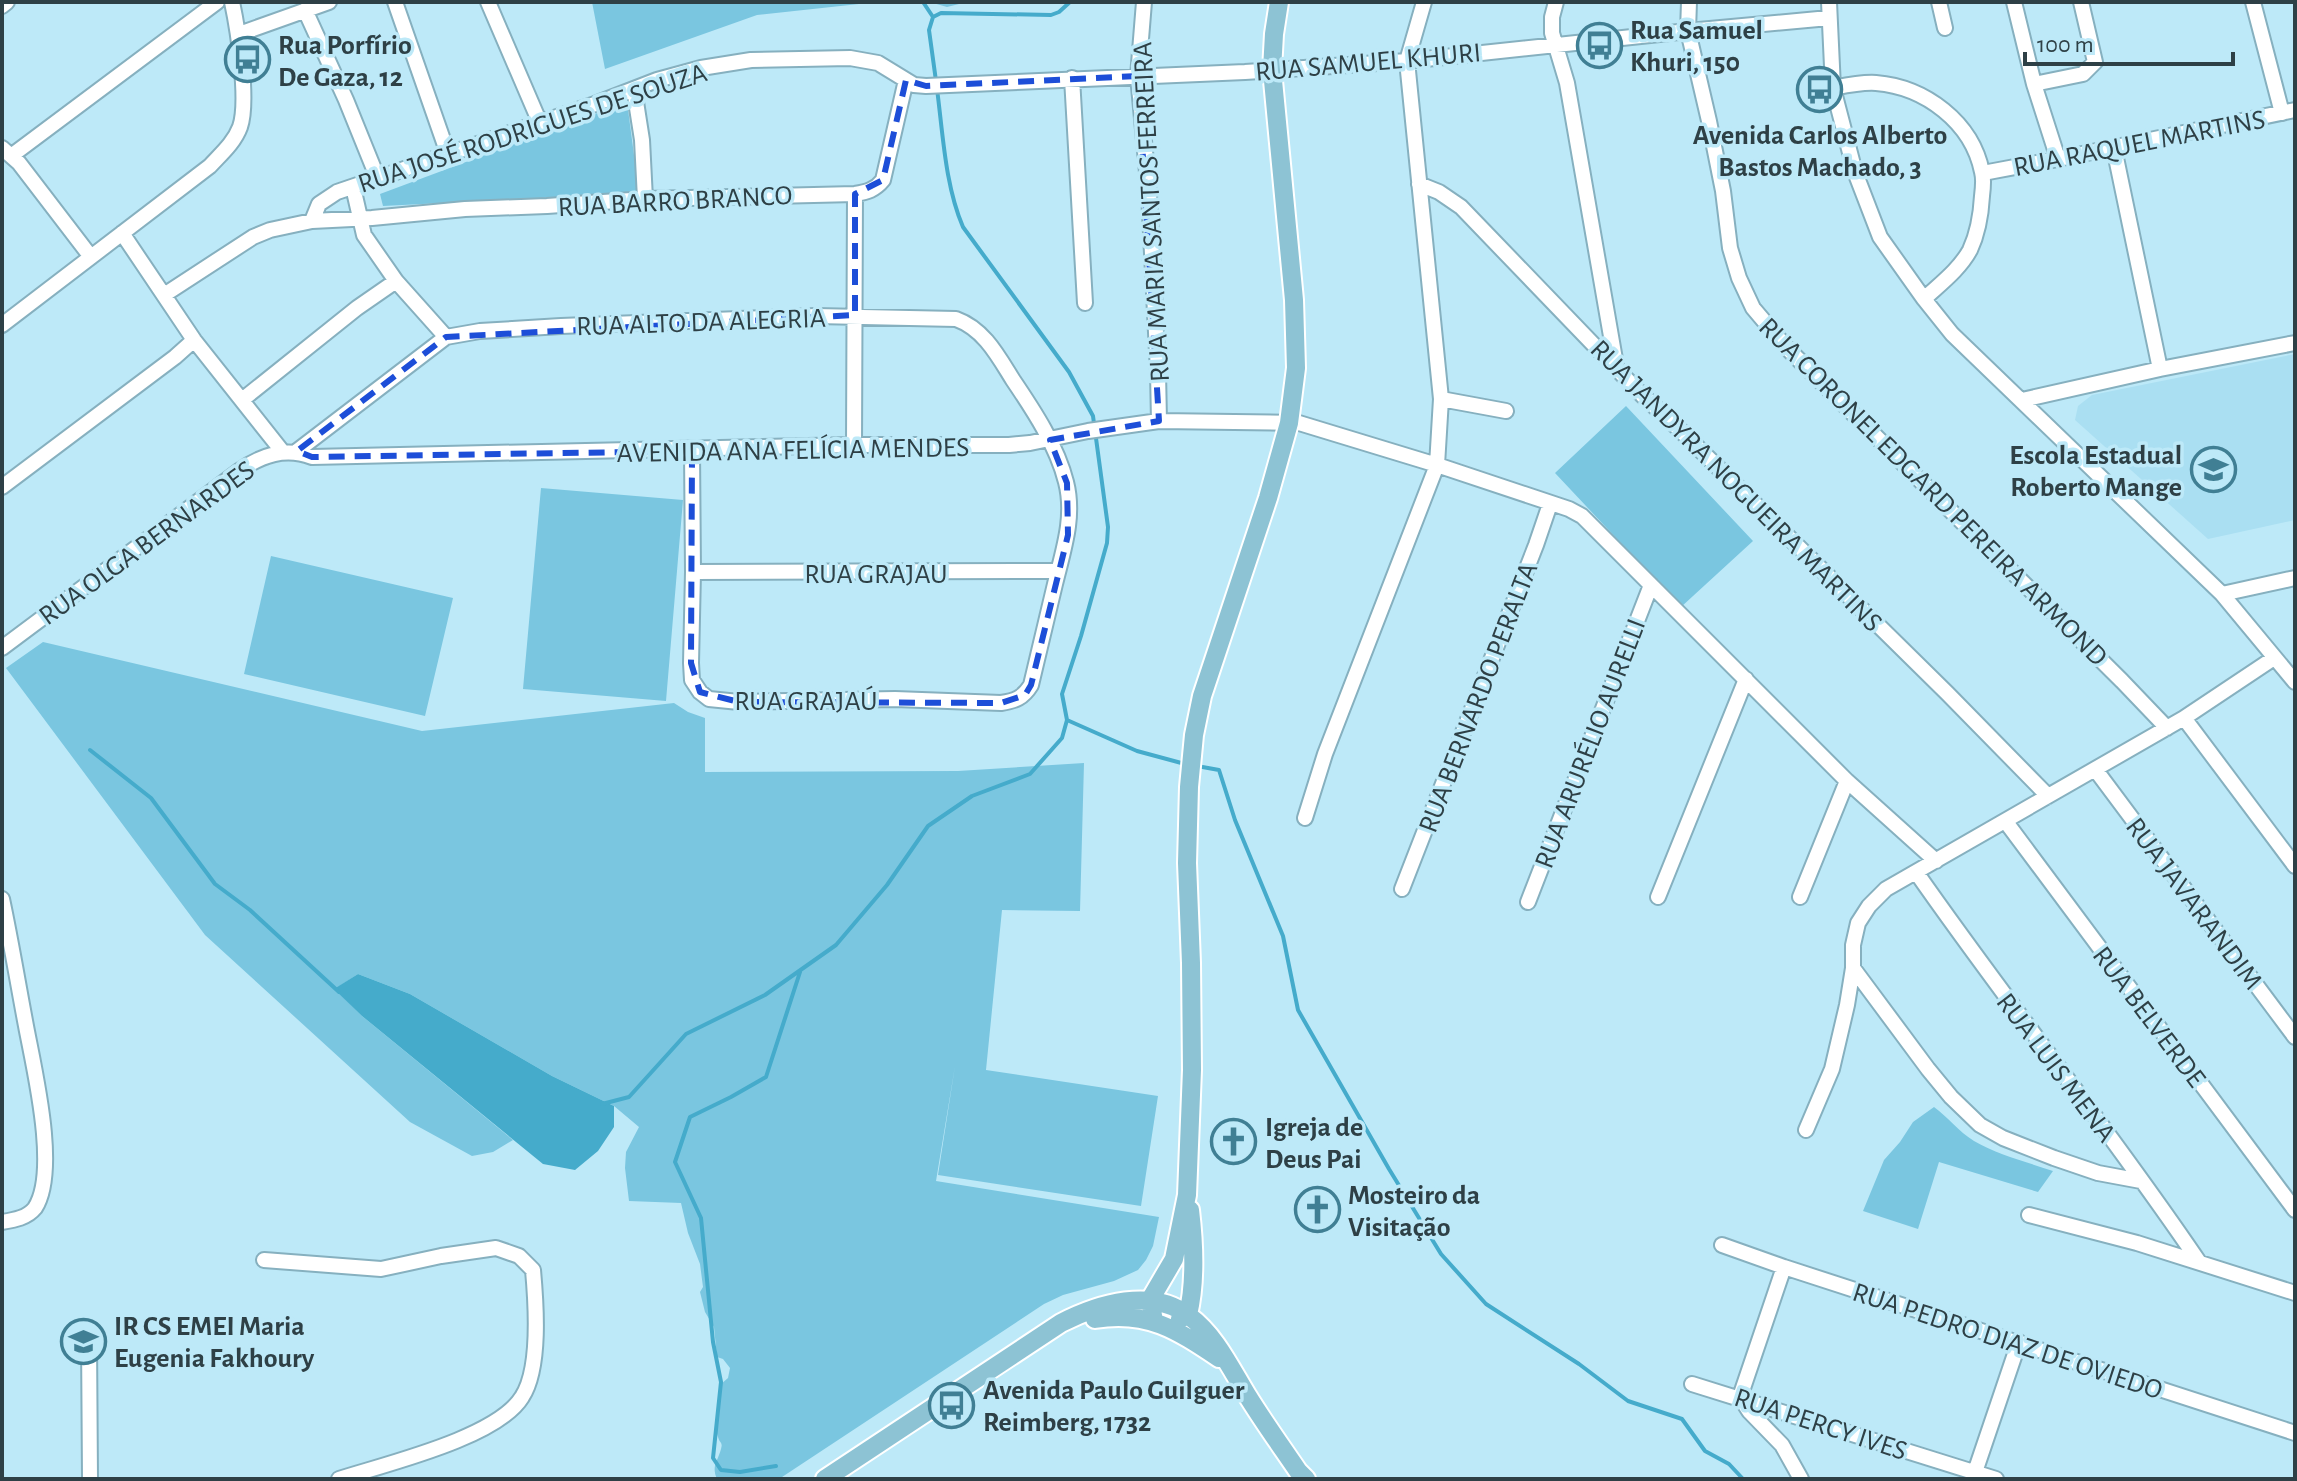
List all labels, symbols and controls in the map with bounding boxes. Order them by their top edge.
scale bar [2025,16,2233,66]
place label: Rua Samuel Khuri, 150 [1630,17,1763,77]
bus stop icon: Rua Samuel Khuri, 150 [1575,21,1623,69]
place label: Rua Porfírio De Gaza, 12 [278,32,412,92]
text: 100 m [2037,33,2094,57]
bus stop icon: Rua Porfírio De Gaza, 12 [223,36,271,84]
street label: RUA SAMUEL KHURI [1254,39,1482,87]
street label: RUA MARIA SANTOS FERREIRA [1129,41,1175,383]
street label: RUA JOSÉ RODRIGUES DE SOUZA [354,56,711,199]
bus stop icon: Avenida Carlos Alberto Bastos Machado, 3 [1796,66,1844,114]
street label: RUA RAQUEL MARTINS [2011,106,2268,182]
place label: Avenida Carlos Alberto Bastos Machado, 3 [1693,122,1947,182]
street label: RUA BARRO BRANCO [557,182,793,222]
street label: RUA ALTO DA ALEGRIA [576,305,826,341]
street label: RUA CORONEL EDGARD PEREIRA ARMOND [1753,313,2112,672]
street label: RUA JANDYRA NOGUEIRA MARTINS [1584,335,1887,638]
street label: AVENIDA ANA FELÍCIA MENDES [616,431,970,468]
place label: Escola Estadual Roberto Mange [2009,442,2182,502]
school or university icon: Escola Estadual Roberto Mange [2189,446,2237,494]
street label: RUA OLGA BERNARDES [34,456,260,631]
street label: RUA BERNARDO PERALTA [1414,559,1543,837]
street label: RUA GRAJAU [804,561,948,589]
street label: RUA ARURÉLIO AURELLI [1528,614,1651,872]
street label: RUA GRAJAÚ [734,685,878,716]
street label: RUA JAVARANDIM [2120,813,2267,995]
street label: RUA BELVERDE [2087,942,2210,1093]
street label: RUA LUIS MENA [1991,989,2120,1148]
place label: Igreja de Deus Pai [1265,1114,1363,1174]
church icon: Igreja de Deus Pai [1210,1118,1258,1166]
place label: Mosteiro da Visitação [1348,1182,1480,1242]
church icon: Mosteiro da Visitação [1293,1186,1341,1234]
street label: RUA PEDRO DIAZ DE OVIEDO [1849,1279,2166,1405]
place label: IR CS EMEI Maria Eugenia Fakhoury [114,1313,315,1373]
school or university icon: IR CS EMEI Maria Eugenia Fakhoury [59,1317,107,1365]
place label: Avenida Paulo Guilguer Reimberg, 1732 [983,1377,1245,1437]
bus stop icon: Avenida Paulo Guilguer Reimberg, 1732 [928,1381,976,1429]
street label: RUA PERCY IVES [1731,1384,1910,1466]

